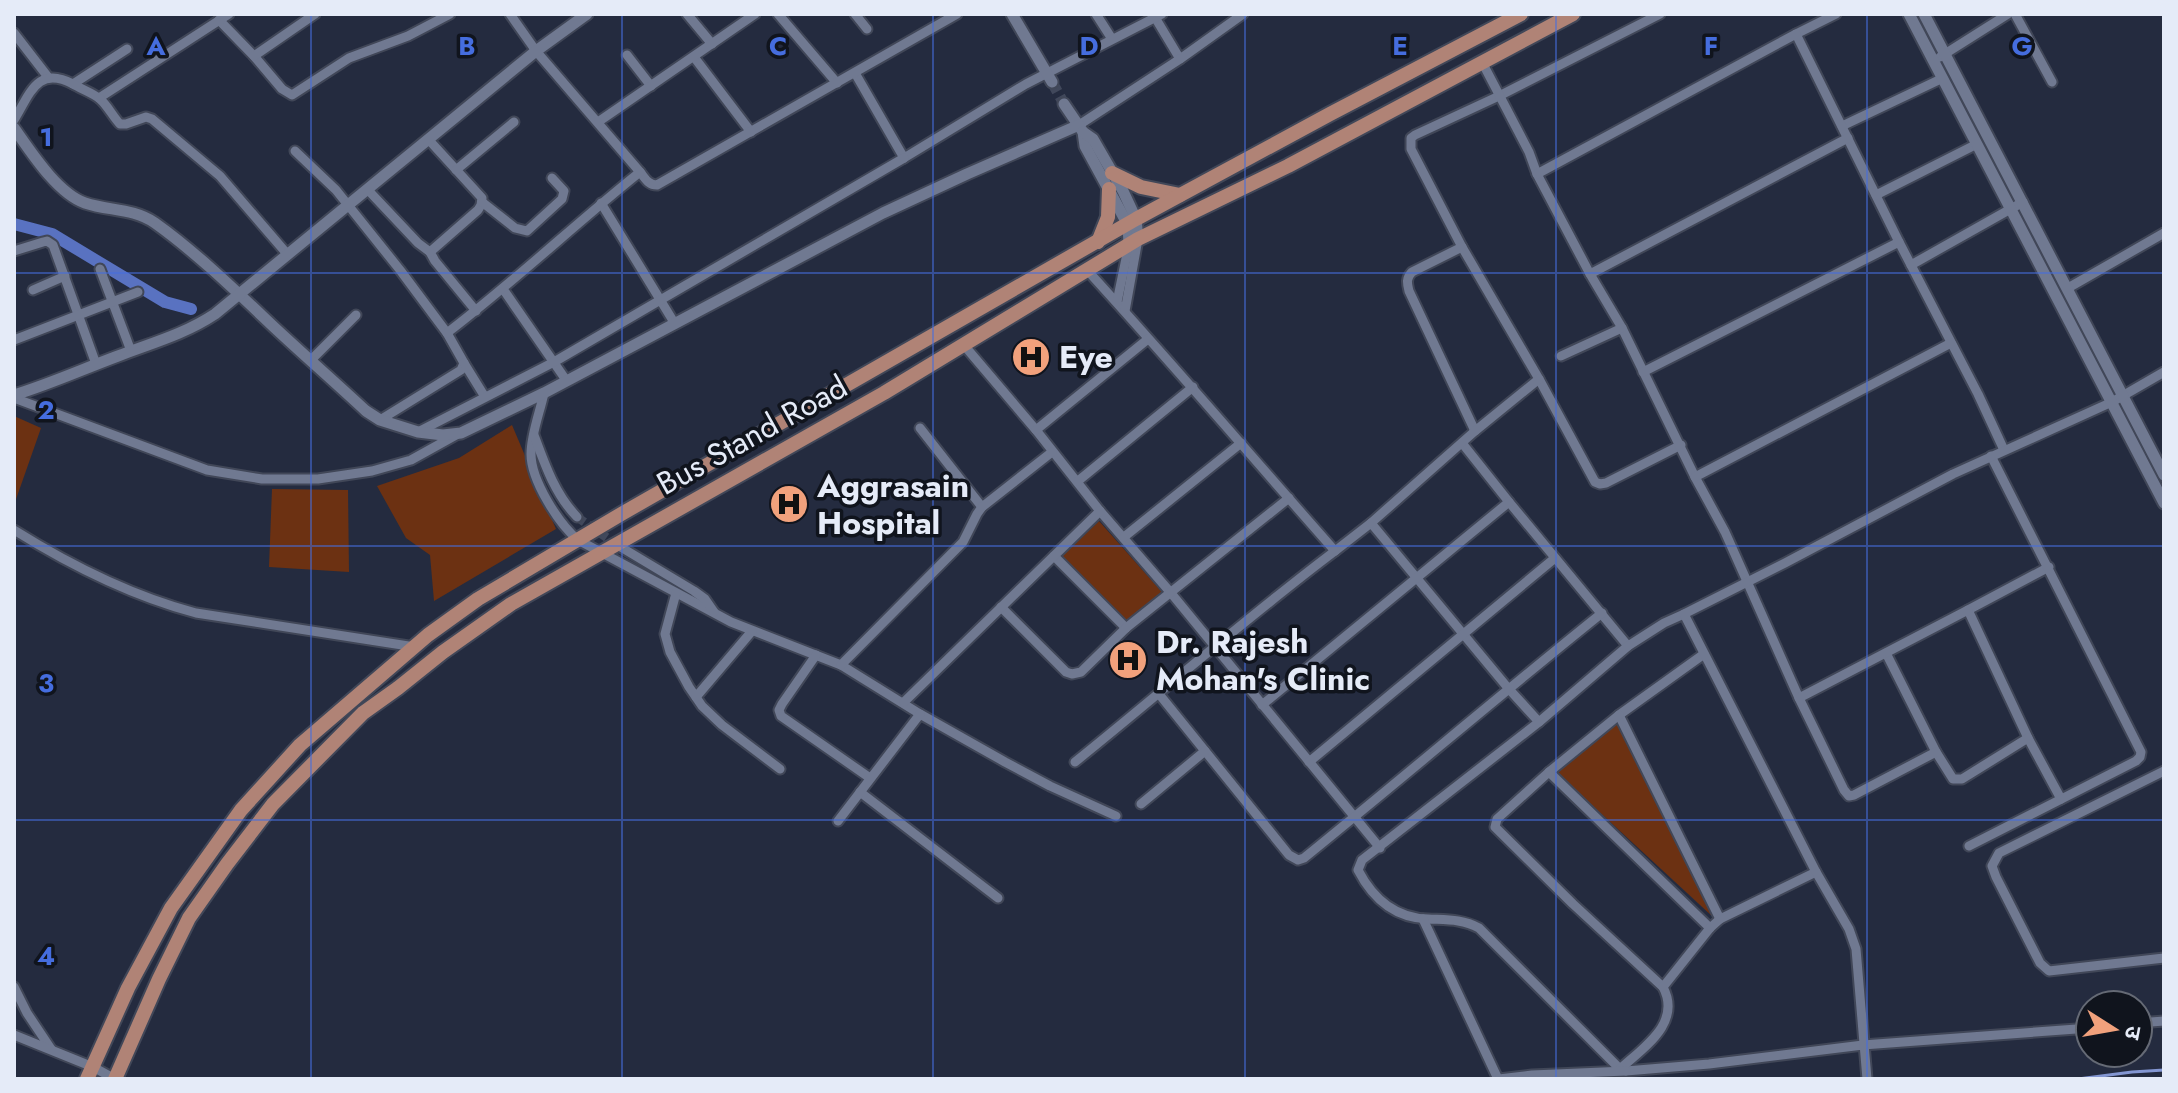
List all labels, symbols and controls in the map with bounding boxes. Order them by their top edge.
text: A [145,27,166,65]
text: B [458,27,476,65]
text: C [769,27,787,65]
text: D [1079,27,1099,65]
text: E [1392,27,1408,65]
text: F [1704,27,1718,65]
text: G [2011,27,2033,65]
text: 1 [39,118,53,156]
place label: Eye [1059,334,1113,380]
hospital icon: Eye [1010,336,1052,378]
street label: Bus Stand Road [648,364,856,506]
text: 2 [37,391,55,429]
place label: Aggrasain Hospital [816,463,969,546]
hospital icon: Aggrasain Hospital [768,483,810,525]
place label: Dr. Rajesh Mohan's Clinic [1156,619,1370,702]
hospital icon: Dr. Rajesh Mohan's Clinic [1107,639,1149,681]
text: 3 [38,664,54,702]
text: 4 [37,937,55,975]
north arrow [2074,989,2154,1069]
text: उ [2116,1023,2151,1043]

